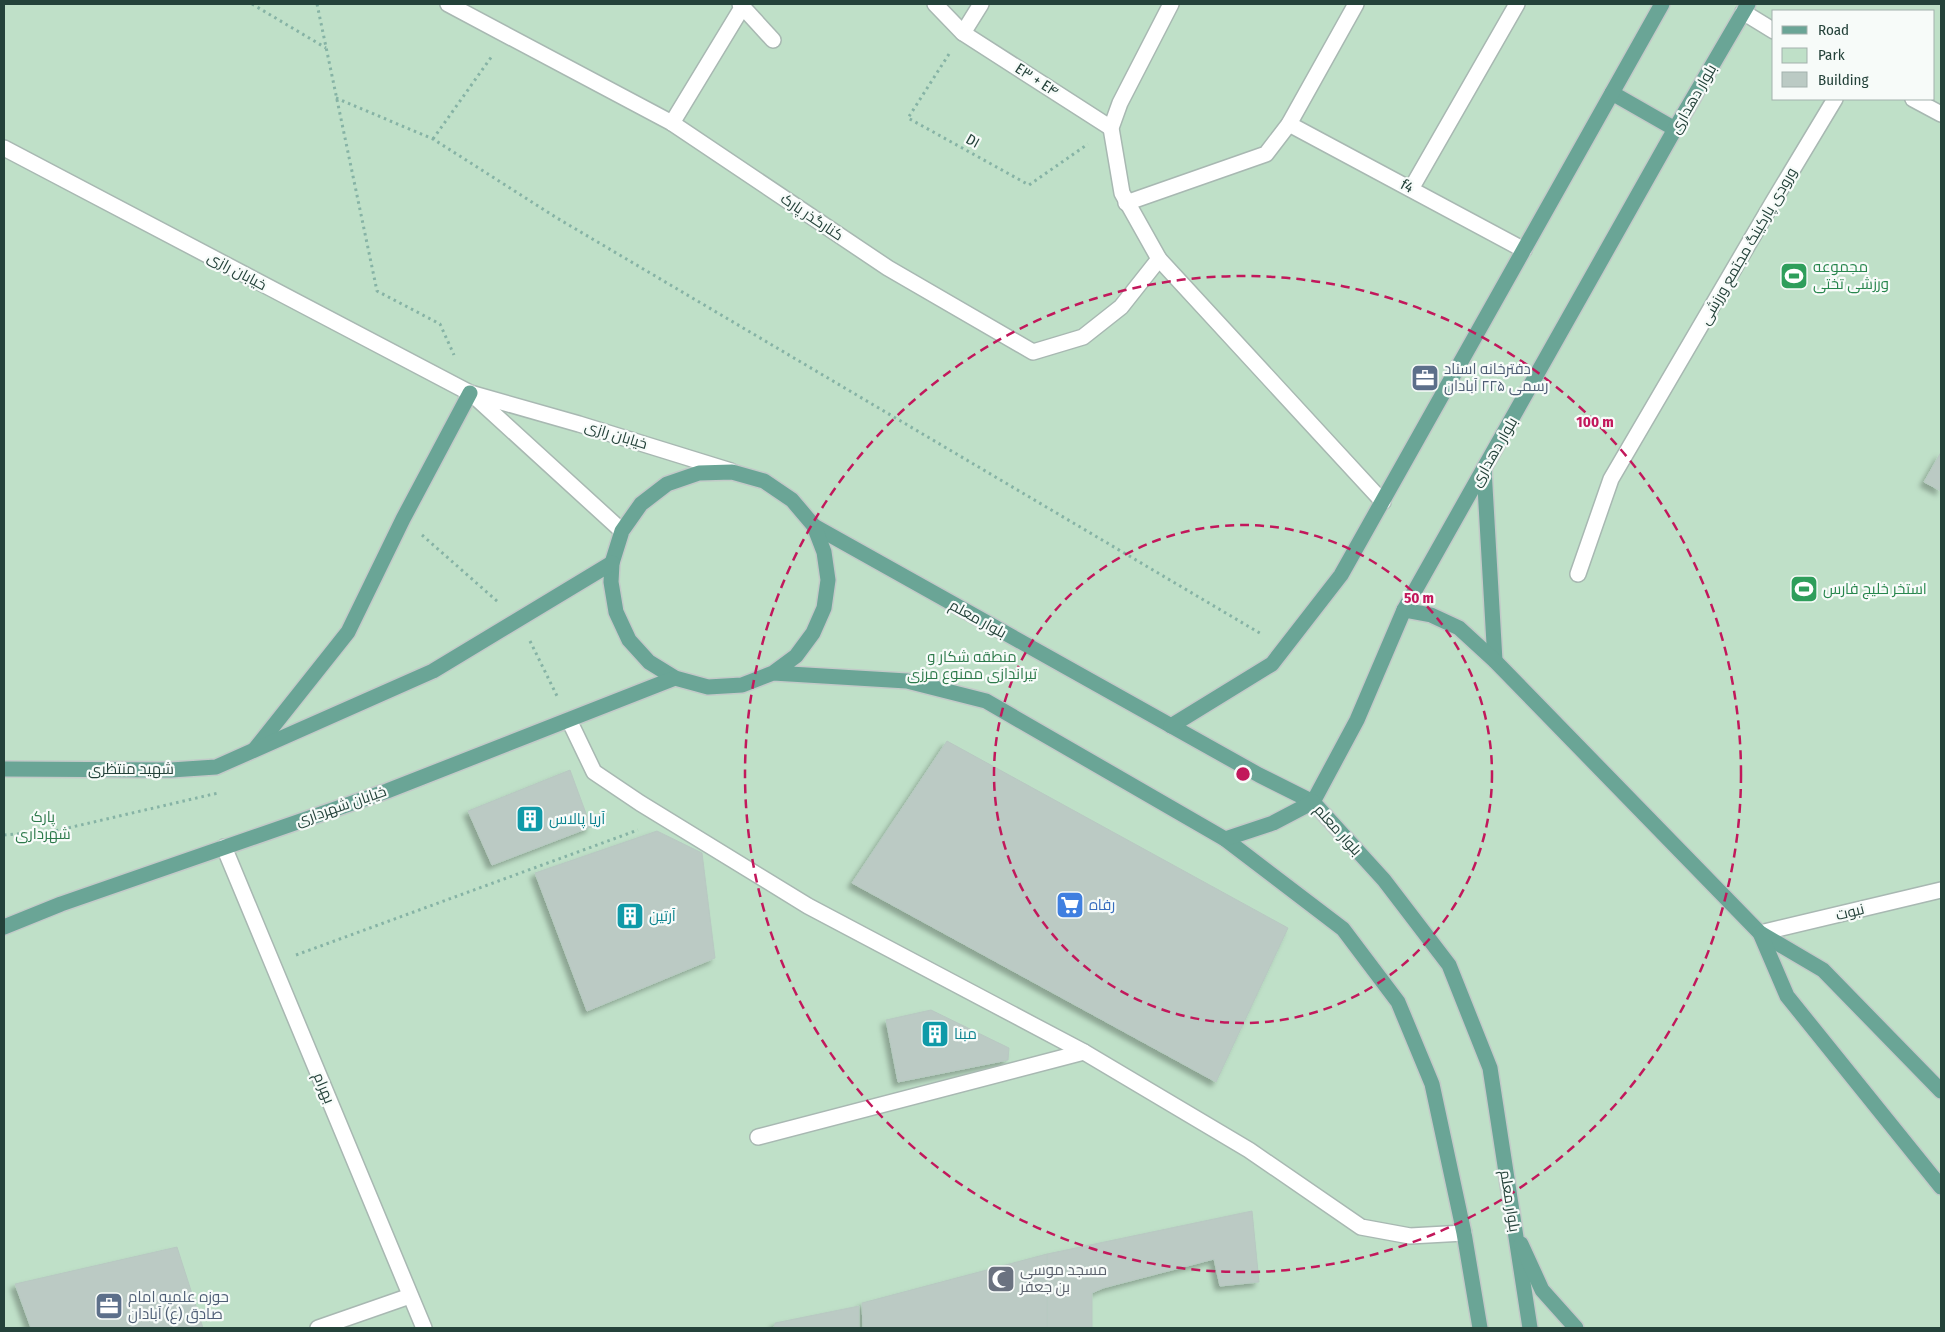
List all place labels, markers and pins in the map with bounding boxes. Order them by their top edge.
place label: مجموعه ورزشی تختی [1813,258,1889,294]
sports icon: مجموعه ورزشی تختی [1779,261,1809,291]
place label: دفترخانه اسناد رسمی ۲۲۵ آبادان [1444,360,1549,396]
office icon: دفترخانه اسناد رسمی ۲۲۵ آبادان [1410,363,1440,393]
sports icon: استخر خلیج فارس [1789,574,1819,604]
place label: استخر خلیج فارس [1823,580,1927,600]
centre of rings [1234,765,1252,783]
building icon: آریا پالاس [515,804,545,834]
place label: آریا پالاس [549,810,605,829]
supermarket icon: رفاه [1055,890,1085,920]
place label: رفاه [1089,896,1115,914]
building icon: آرتین [615,901,645,931]
place label: آرتین [649,907,676,926]
building icon: مبنا [920,1019,950,1049]
place label: مبنا [954,1025,977,1043]
place label: مسجد موسی بن جعفر [1019,1261,1107,1297]
mosque icon: مسجد موسی بن جعفر [986,1264,1016,1294]
place label: حوزه علمیه امام صادق (ع) آبادان [128,1288,229,1325]
office icon: حوزه علمیه امام صادق (ع) آبادان [94,1291,124,1321]

